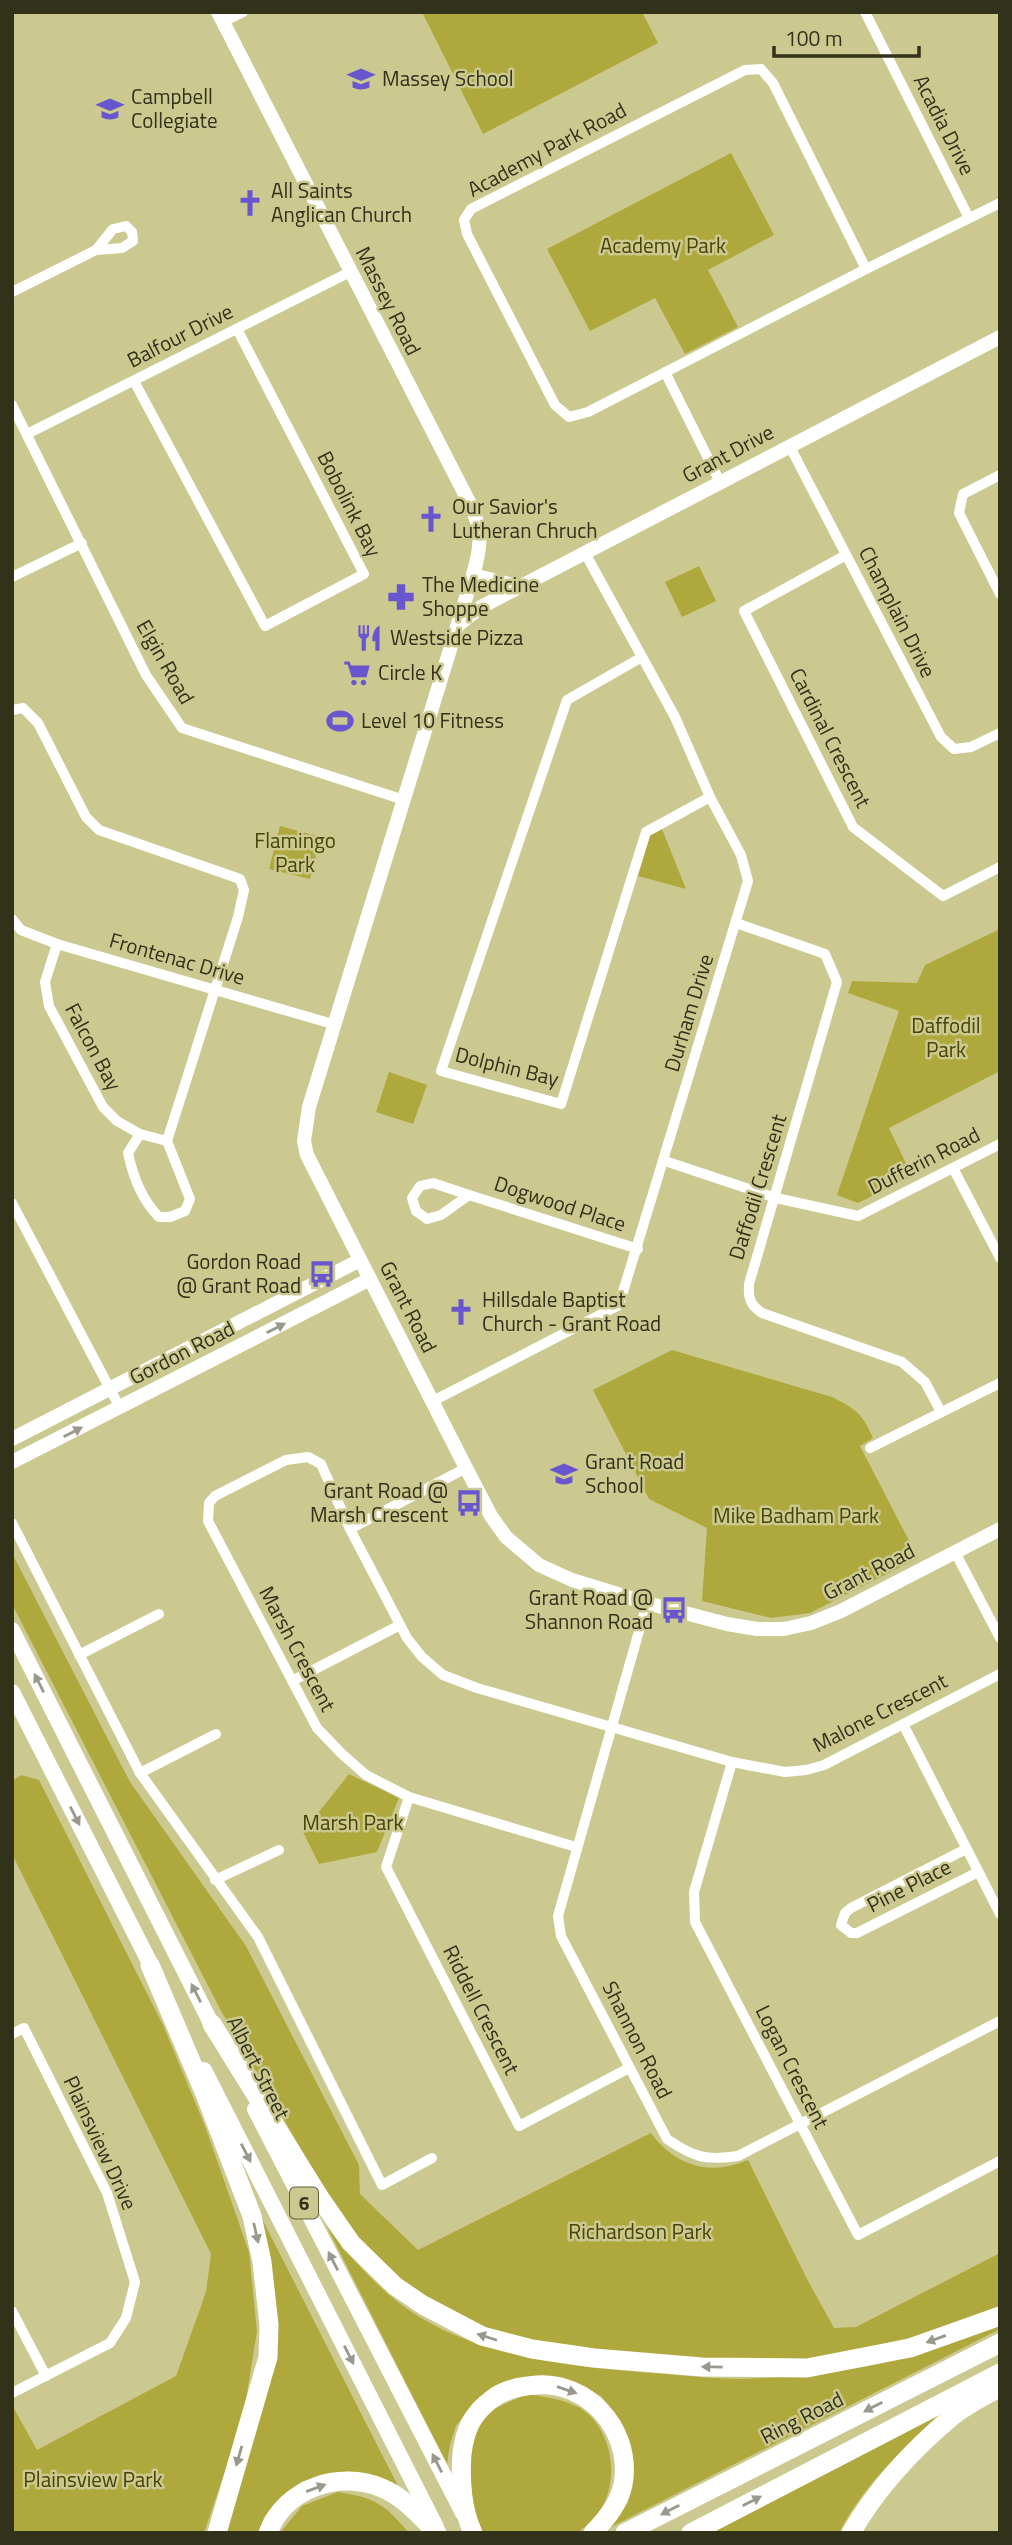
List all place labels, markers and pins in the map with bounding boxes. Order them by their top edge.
place label: Massey School [382,62,514,94]
school or university icon: Massey School [346,64,376,94]
place label: Campbell Collegiate [131,80,218,136]
school or university icon: Campbell Collegiate [95,94,125,124]
place label: All Saints Anglican Church [271,174,412,230]
church icon: All Saints Anglican Church [235,188,265,218]
place label: Our Savior's Lutheran Chruch [452,490,598,546]
church icon: Our Savior's Lutheran Chruch [416,504,446,534]
place label: The Medicine Shoppe [422,568,539,624]
pharmacy icon: The Medicine Shoppe [386,582,416,612]
place label: Westside Pizza [390,621,524,653]
restaurant icon: Westside Pizza [354,623,384,653]
place label: Circle K [378,656,442,688]
supermarket icon: Circle K [342,658,372,688]
place label: Level 10 Fitness [361,704,504,736]
sports icon: Level 10 Fitness [325,706,355,736]
place label: Gordon Road @ Grant Road [176,1245,301,1301]
bus stop icon: Gordon Road @ Grant Road [307,1259,337,1289]
place label: Hillsdale Baptist Church - Grant Road [482,1283,661,1339]
church icon: Hillsdale Baptist Church - Grant Road [446,1297,476,1327]
place label: Grant Road School [585,1445,684,1501]
school or university icon: Grant Road School [549,1459,579,1489]
place label: Grant Road @ Marsh Crescent [310,1474,449,1530]
bus stop icon: Grant Road @ Marsh Crescent [454,1488,484,1518]
place label: Grant Road @ Shannon Road [525,1581,653,1637]
bus stop icon: Grant Road @ Shannon Road [659,1595,689,1625]

